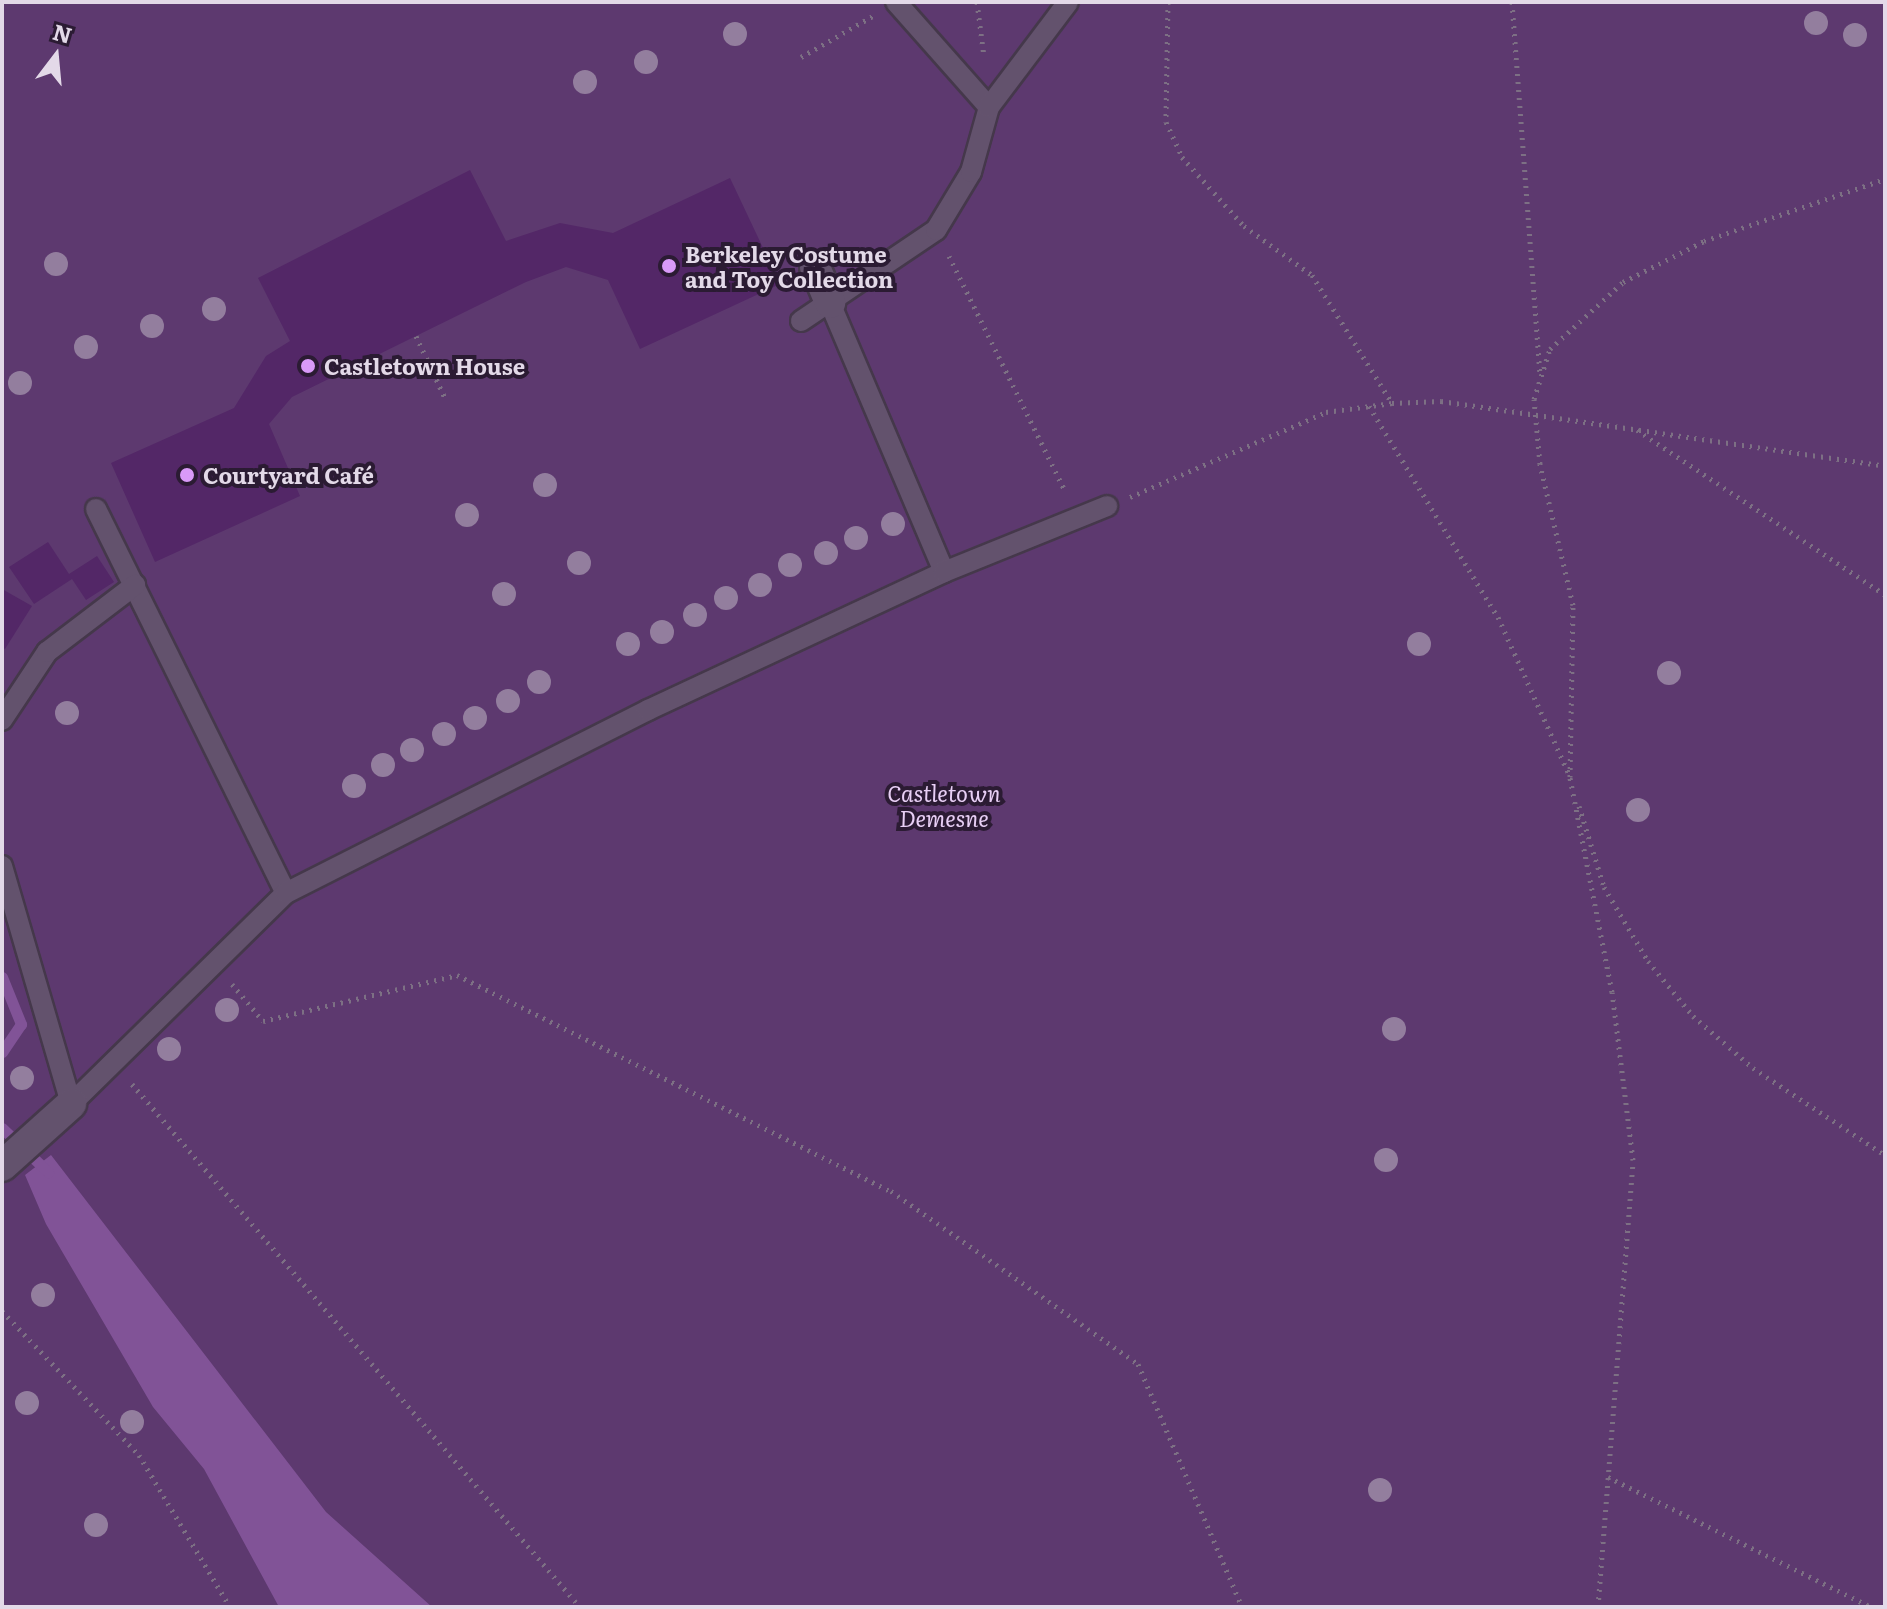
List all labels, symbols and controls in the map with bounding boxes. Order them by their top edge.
text: N [49,14,76,51]
north arrow [16,16,96,96]
place label: Berkeley Costume and Toy Collection [685,240,893,292]
marker: Berkeley Costume and Toy Collection [660,257,678,275]
place label: Castletown House [324,353,525,379]
marker: Castletown House [299,357,317,375]
place label: Courtyard Café [203,462,374,488]
marker: Courtyard Café [178,466,196,484]
park label: Castletown Demesne [887,779,1001,830]

